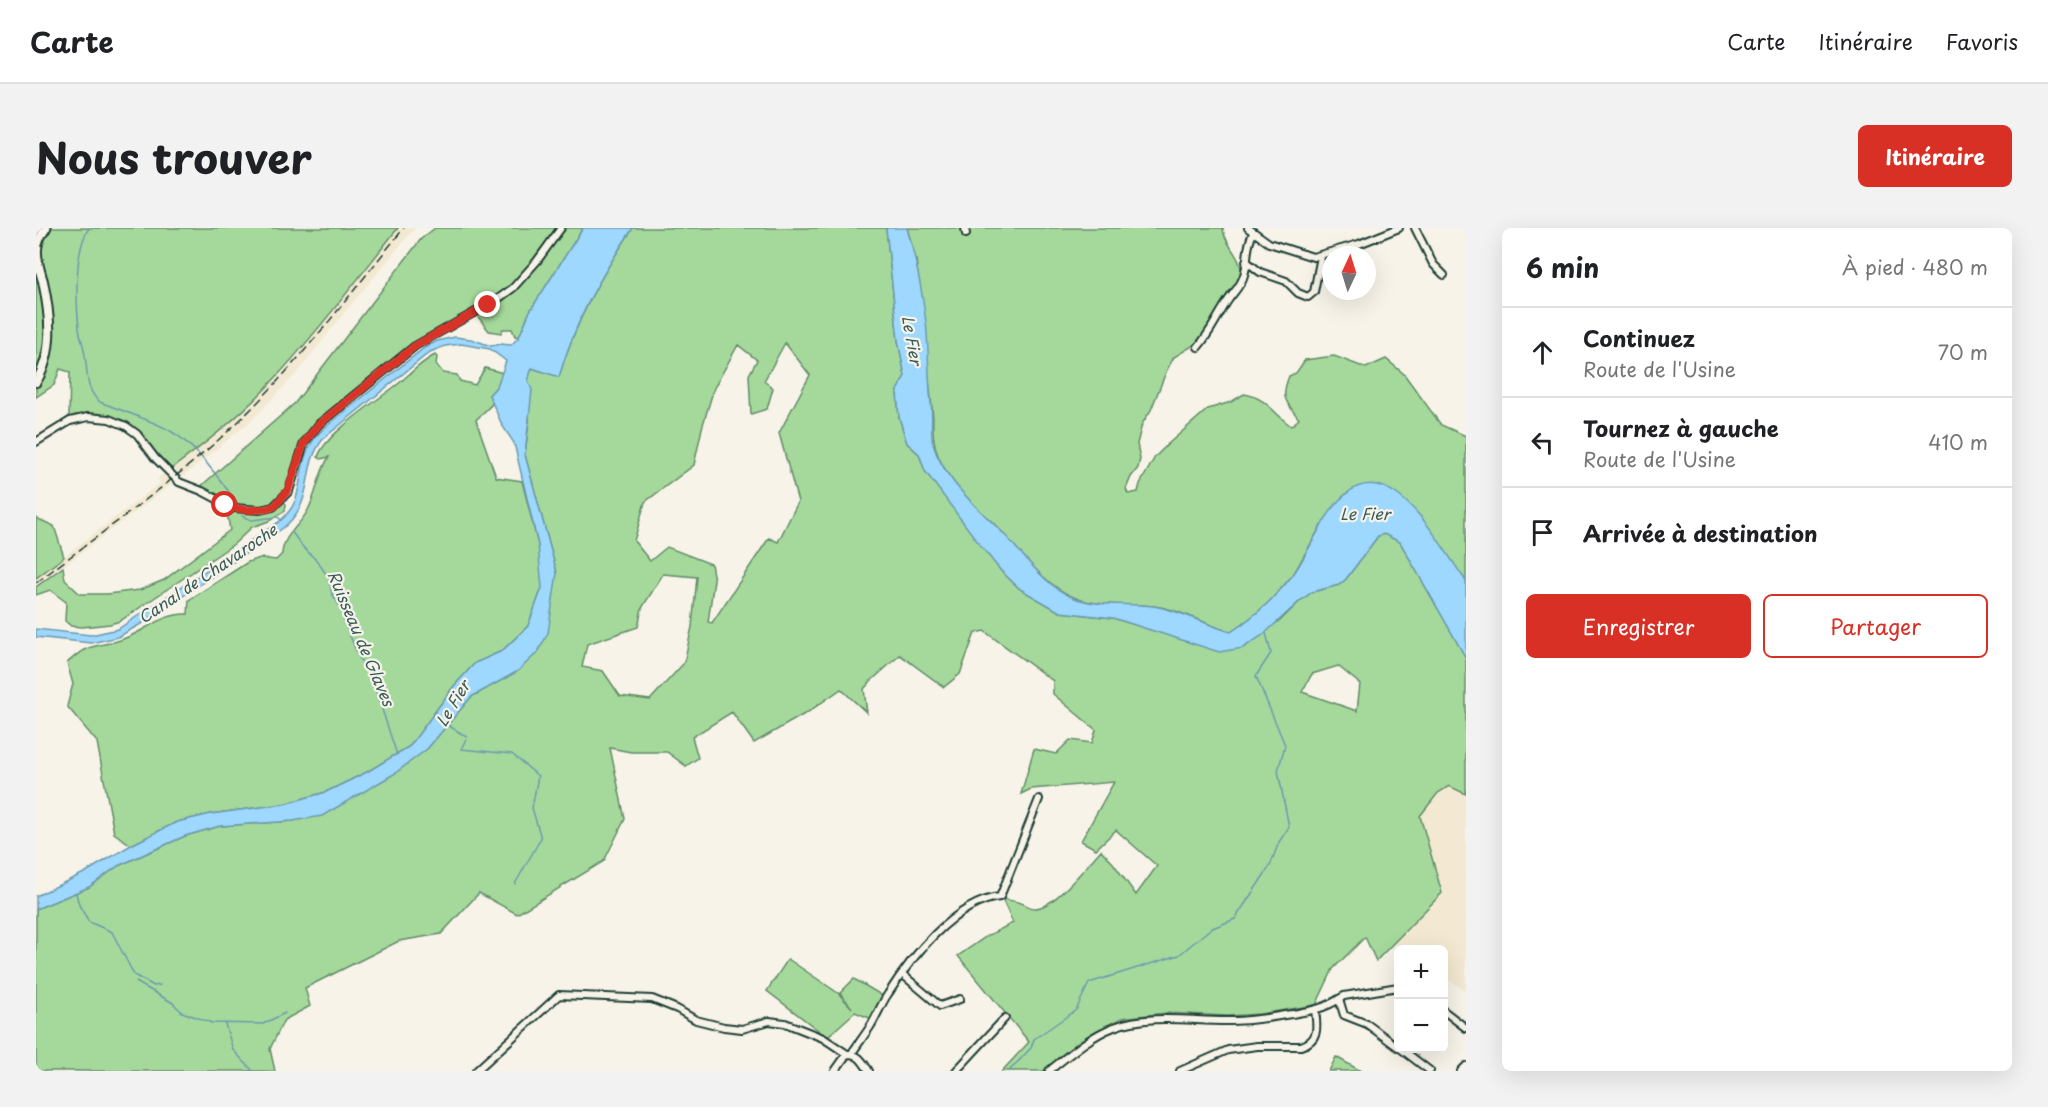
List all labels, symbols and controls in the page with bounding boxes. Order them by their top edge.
text: Carte [30,20,114,63]
text: Carte [1727,25,1786,57]
text: Itinéraire [1819,25,1913,57]
text: Favoris [1946,25,2018,57]
text: Nous trouver [36,125,312,188]
button: Itinéraire [1858,125,2012,187]
north arrow [1322,246,1376,300]
text: 6 min [1526,248,1599,287]
text: À pied · 480 m [1842,252,1988,282]
route end [474,291,500,317]
water label: Le Fier [897,313,930,369]
text: Continuez [1583,321,1695,354]
icon: ahead [1526,336,1559,369]
text: 70 m [1938,337,1988,367]
text: Route de l'Usine [1583,354,1736,384]
text: Tournez à gauche [1583,411,1779,444]
icon: left [1526,426,1559,459]
text: 410 m [1928,427,1988,457]
text: Route de l'Usine [1583,444,1736,474]
route start [211,491,237,517]
water label: Le Fier [1340,501,1393,525]
icon: arrive [1526,516,1559,549]
text: Arrivée à destination [1583,516,1817,549]
water label: Canal de Chavaroche [133,517,283,629]
water label: Ruisseau de Glaves [323,567,402,711]
button: Enregistrer [1526,594,1751,658]
button: Partager [1763,594,1988,658]
water label: Le Fier [429,673,477,731]
map controls [1394,945,1448,1053]
button: + [1394,945,1448,999]
button: − [1394,999,1448,1053]

